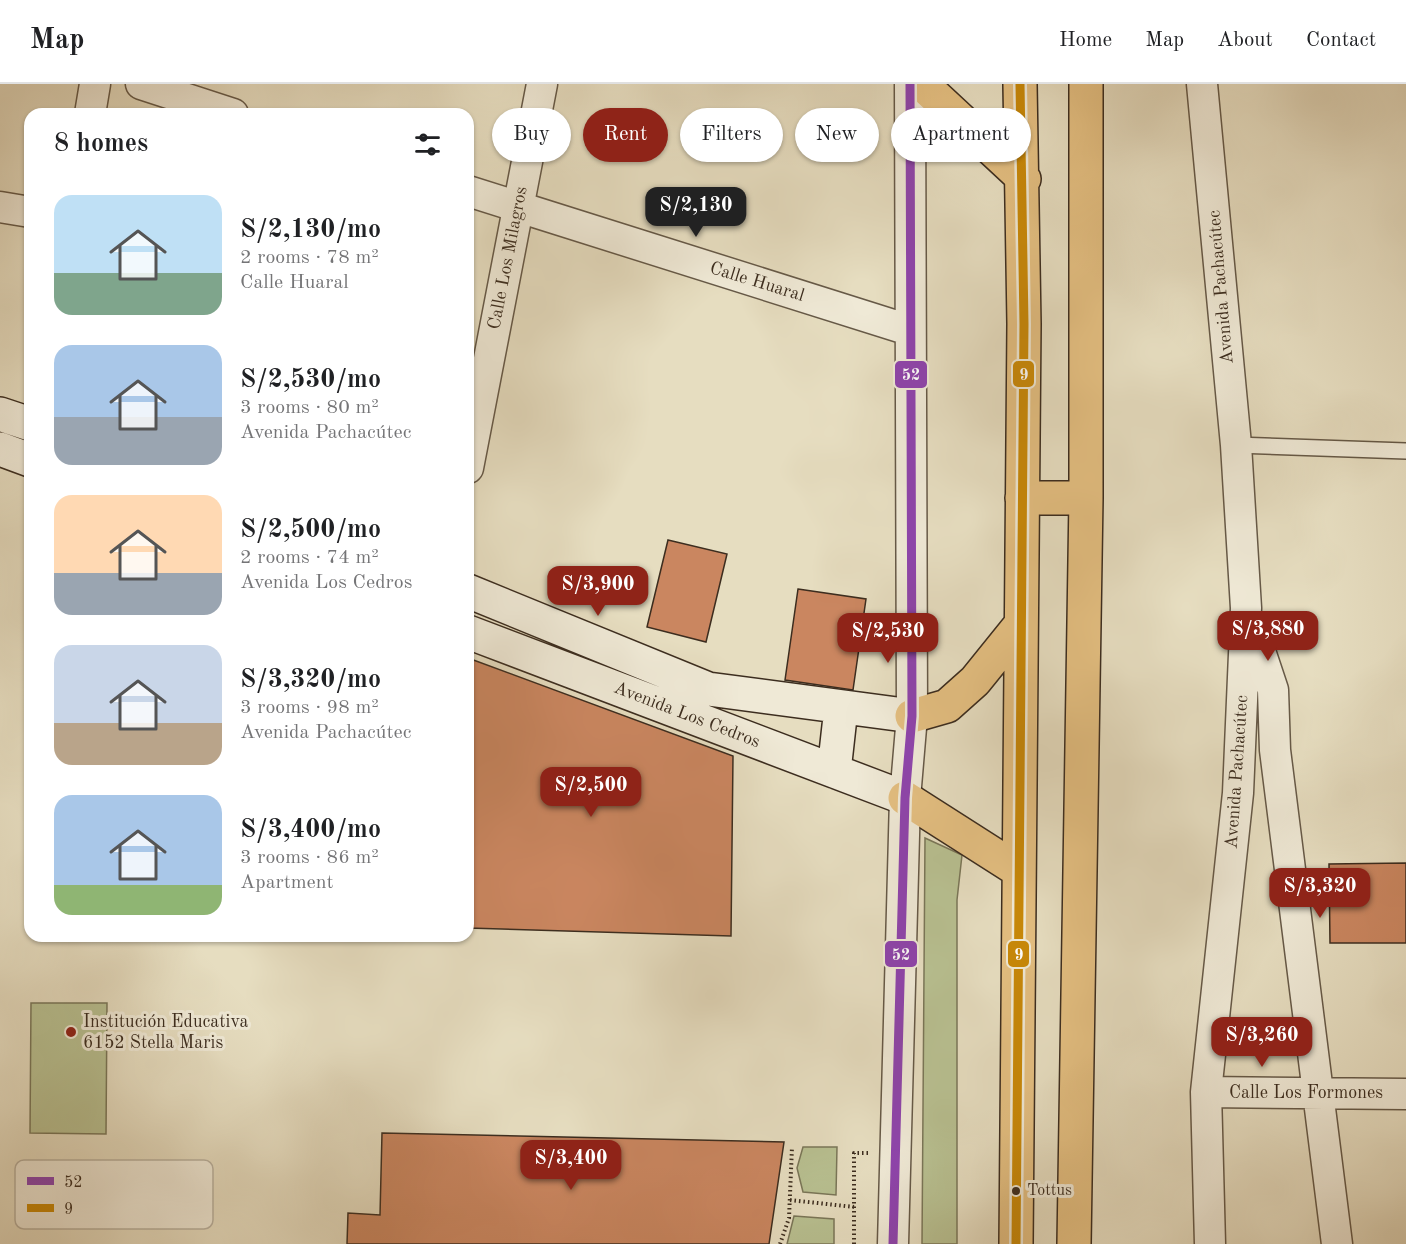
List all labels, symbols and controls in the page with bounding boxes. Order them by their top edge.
text: Map [30,27,84,55]
text: Home [1059,30,1112,51]
text: Map [1145,30,1184,51]
text: About [1217,30,1273,51]
text: Contact [1306,30,1376,51]
chip: Buy [492,108,571,162]
chip: Rent [583,108,668,162]
chip: Filters [680,108,783,162]
chip: New [795,108,879,162]
chip: Apartment [891,108,1031,162]
icon: filters [411,128,444,161]
text: 8 homes [54,131,148,157]
street label: Calle Los Milagros [485,185,531,331]
pin: S/2,130 [641,187,751,238]
text: S/2,130 [659,196,733,216]
street label: Avenida Pachacútec [1205,209,1237,365]
text: S/2,130/mo [240,217,381,243]
icon: home [102,219,174,291]
text: 2 rooms · 78 m² [240,248,379,268]
street label: Calle Huaral [708,259,807,305]
text: Calle Huaral [240,273,349,293]
line badge: 52 [894,360,928,389]
line badge: 9 [1012,360,1035,388]
text: S/2,530/mo [240,367,381,393]
text: 52 [902,368,920,384]
text: 9 [1019,368,1029,384]
icon: home [102,369,174,441]
text: 3 rooms · 80 m² [240,398,379,418]
text: Avenida Pachacútec [240,423,411,443]
text: S/2,500/mo [240,517,381,543]
icon: home [102,519,174,591]
text: 2 rooms · 74 m² [240,548,379,568]
pin: S/3,900 [543,566,653,617]
text: Avenida Los Cedros [240,573,412,593]
text: S/3,900 [561,575,635,595]
pin: S/3,880 [1213,611,1323,662]
pin: S/2,530 [833,613,943,664]
text: S/3,880 [1231,620,1305,640]
text: S/2,530 [851,622,925,642]
text: S/3,320/mo [240,667,381,693]
icon: home [102,669,174,741]
street label: Avenida Los Cedros [611,679,763,751]
street label: Avenida Pachacútec [1223,694,1251,850]
text: 3 rooms · 98 m² [240,698,379,718]
text: Avenida Pachacútec [240,723,411,743]
pin: S/2,500 [536,767,646,818]
text: S/2,500 [554,776,628,796]
text: S/3,400/mo [240,817,381,843]
icon: home [102,819,174,891]
text: 3 rooms · 86 m² [240,848,379,868]
pin: S/3,320 [1265,868,1375,919]
text: Apartment [240,873,334,893]
text: S/3,320 [1283,877,1357,897]
line badge: 52 [884,940,918,968]
line badge: 9 [1007,940,1030,968]
text: 52 [892,948,910,964]
text: 9 [1014,948,1024,964]
place label: Institución Educativa 6152 Stella Maris [83,1013,248,1052]
pin: S/3,260 [1207,1017,1317,1068]
marker: Institución Educativa 6152 Stella Maris [64,1025,78,1039]
text: S/3,260 [1225,1026,1299,1046]
street label: Calle Los Formones [1229,1084,1383,1102]
pin: S/3,400 [516,1140,626,1191]
text: S/3,400 [534,1149,608,1169]
legend [15,1160,213,1229]
text: 52 [64,1175,83,1191]
place label: Tottus [1027,1183,1072,1199]
marker: Tottus [1010,1185,1022,1197]
text: 9 [64,1202,73,1218]

